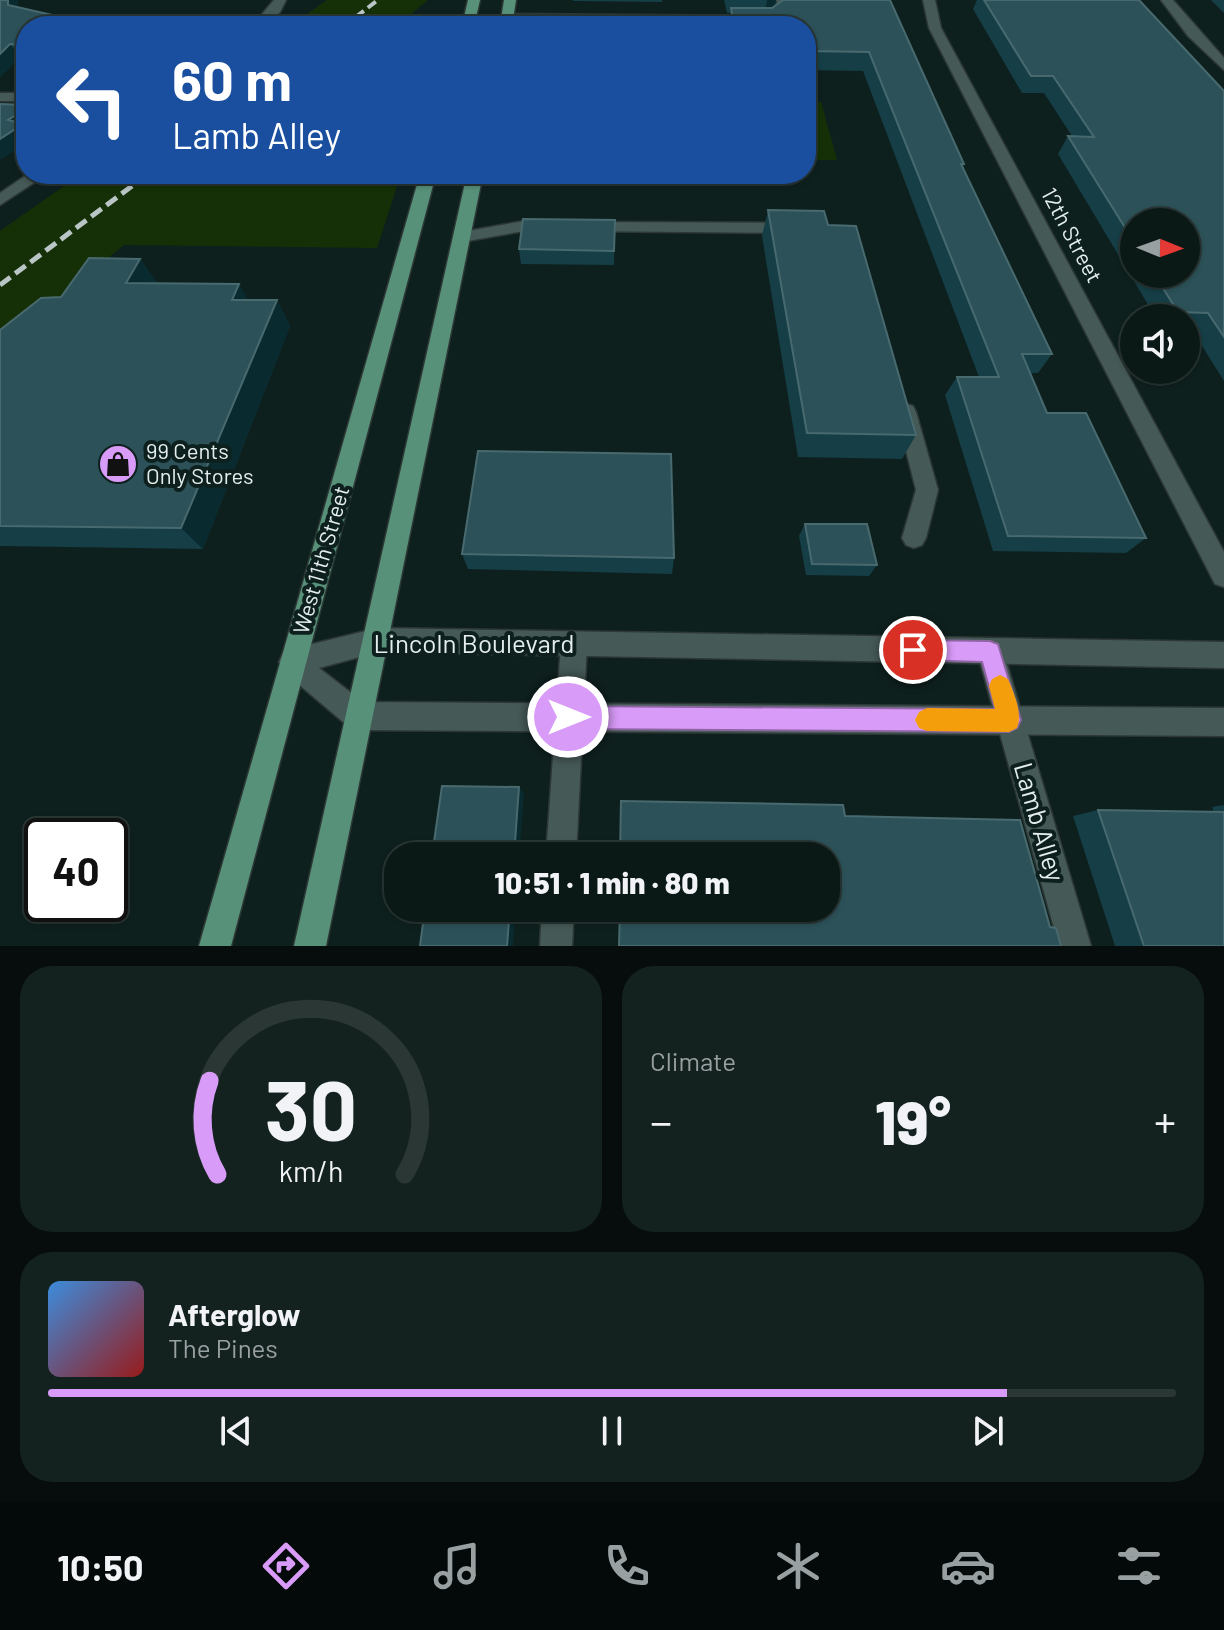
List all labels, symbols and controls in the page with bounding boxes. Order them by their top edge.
text: 60 m [172,45,292,112]
icon: left [40,48,144,152]
text: Lamb Alley [172,113,341,156]
street label: 12th Street [1037,183,1109,286]
north arrow [1120,208,1200,288]
map controls [1120,208,1200,384]
button: sound [1120,304,1200,384]
place label: 99 Cents Only Stores [146,437,254,488]
shop icon: 99 Cents Only Stores [97,443,139,485]
street label: West 11th Street [287,483,354,637]
pin [879,616,947,684]
street label: Lincoln Boulevard [374,627,574,658]
icon: arrive [891,628,935,672]
position arrow [526,675,610,759]
street label: Lamb Alley [1009,759,1072,885]
speed limit sign: 40 [24,818,128,922]
text: 10:51 · 1 min · 80 m [494,864,730,900]
text: Climate [650,1045,736,1076]
text: 30 [265,1058,357,1158]
text: 19° [875,1085,951,1157]
text: − [650,1094,672,1147]
text: + [1154,1094,1176,1147]
text: km/h [279,1153,343,1188]
text: Afterglow [168,1296,301,1332]
text: The Pines [168,1332,278,1363]
icon: previous [214,1409,258,1453]
icon: pause [590,1409,634,1453]
icon: next [966,1409,1010,1453]
icon: directions [258,1538,314,1594]
icon: music [429,1538,485,1594]
icon: phone [599,1538,655,1594]
icon: climate [770,1538,826,1594]
icon: car [940,1538,996,1594]
icon: filters [1111,1538,1167,1594]
text: 10:50 [57,1545,144,1588]

